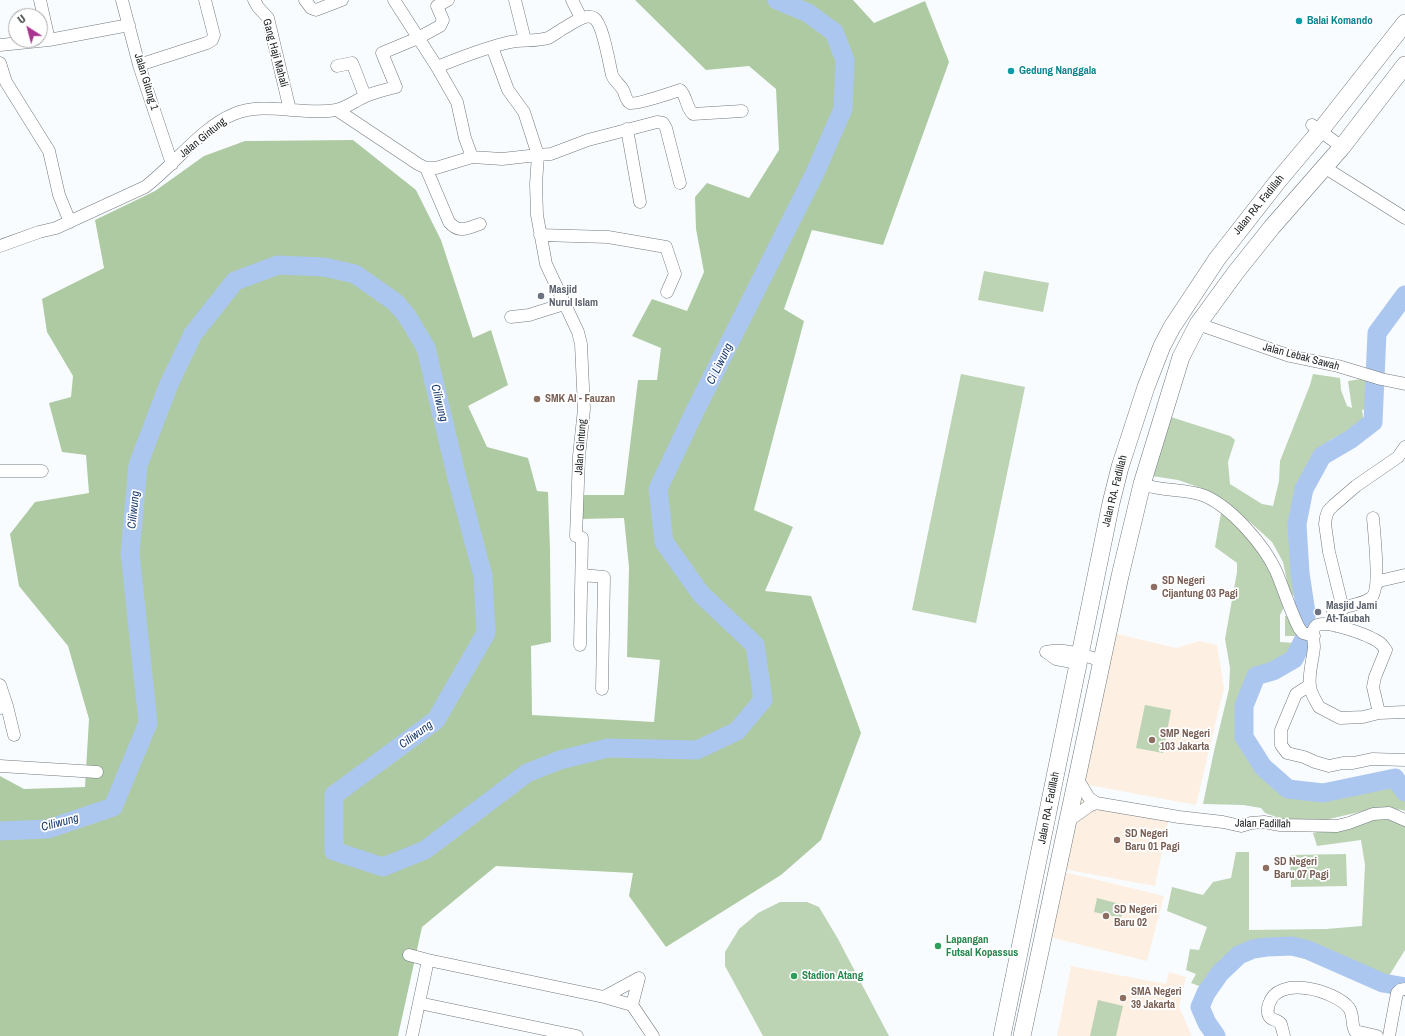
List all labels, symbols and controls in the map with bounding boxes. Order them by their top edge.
north arrow [8,8,48,48]
text: U [15,12,28,27]
place label: Balai Komando [1307,14,1373,28]
marker: Balai Komando [1294,16,1304,26]
street label: Gang Haji Mahali [260,17,290,89]
street label: Jalan Gitung 1 [131,52,161,112]
place label: Gedung Nanggala [1019,64,1096,78]
marker: Gedung Nanggala [1006,66,1016,76]
street label: Jalan Gintung [177,115,229,161]
street label: Jalan RA. Fadillah [1231,172,1287,238]
place label: Masjid Nurul Islam [549,283,598,309]
marker: Masjid Nurul Islam [536,291,546,301]
street label: Jalan Lebak Sawah [1261,340,1341,374]
water label: Ci Liwung [704,341,736,387]
water label: Ciliwung [427,383,451,423]
place label: SMK Al - Fauzan [545,392,615,406]
marker: SMK Al - Fauzan [532,394,542,404]
street label: Jalan Gintung [572,419,590,475]
street label: Jalan RA. Fadillah [1100,454,1130,528]
water label: Ciliwung [125,490,143,530]
place label: SD Negeri Cijantung 03 Pagi [1162,574,1238,600]
marker: SD Negeri Cijantung 03 Pagi [1149,582,1159,592]
place label: Masjid Jami At-Taubah [1326,599,1377,625]
marker: Masjid Jami At-Taubah [1313,607,1323,617]
water label: Ciliwung [396,718,436,752]
place label: SMP Negeri 103 Jakarta [1160,727,1210,753]
marker: SMP Negeri 103 Jakarta [1147,735,1157,745]
street label: Jalan RA. Fadillah [1036,771,1062,845]
water label: Ciliwung [40,811,80,835]
street label: Jalan Fadillah [1235,817,1291,831]
place label: SD Negeri Baru 01 Pagi [1125,827,1180,853]
marker: SD Negeri Baru 01 Pagi [1112,835,1122,845]
place label: SD Negeri Baru 07 Pagi [1274,855,1329,881]
marker: SD Negeri Baru 07 Pagi [1261,863,1271,873]
place label: SD Negeri Baru 02 [1114,903,1157,929]
marker: SD Negeri Baru 02 [1101,911,1111,921]
place label: Lapangan Futsal Kopassus [946,933,1018,959]
marker: Lapangan Futsal Kopassus [933,941,943,951]
place label: Stadion Atang [802,969,863,983]
marker: Stadion Atang [789,971,799,981]
place label: SMA Negeri 39 Jakarta [1131,985,1182,1011]
marker: SMA Negeri 39 Jakarta [1118,993,1128,1003]

